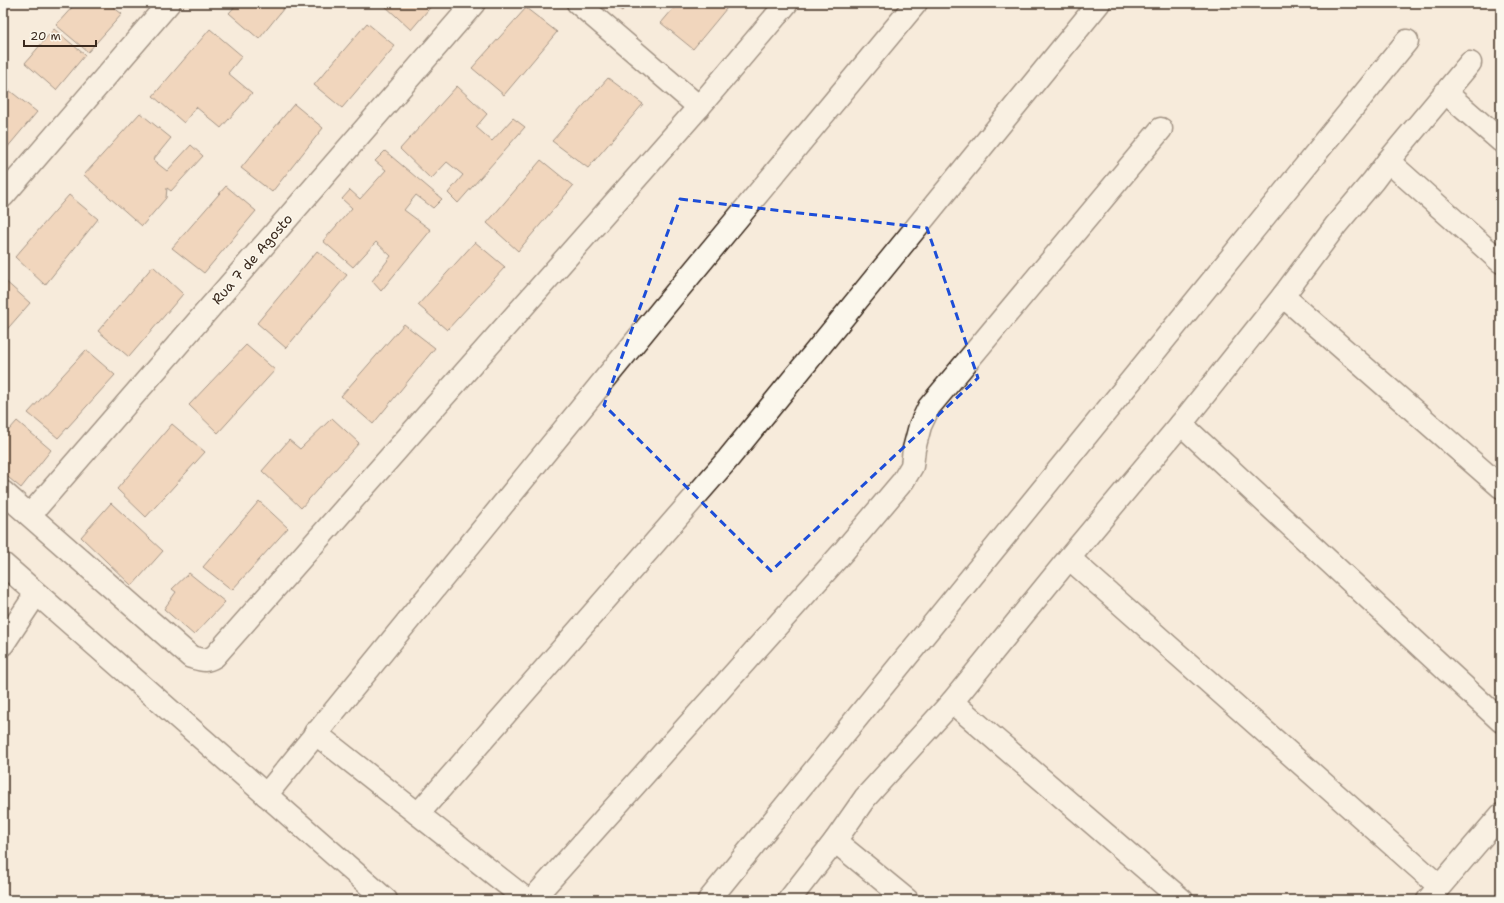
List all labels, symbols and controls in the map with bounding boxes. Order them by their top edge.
scale bar [24,22,96,48]
text: 20 m [30,28,61,44]
street label: Rua 7 de Agosto [208,210,296,308]

